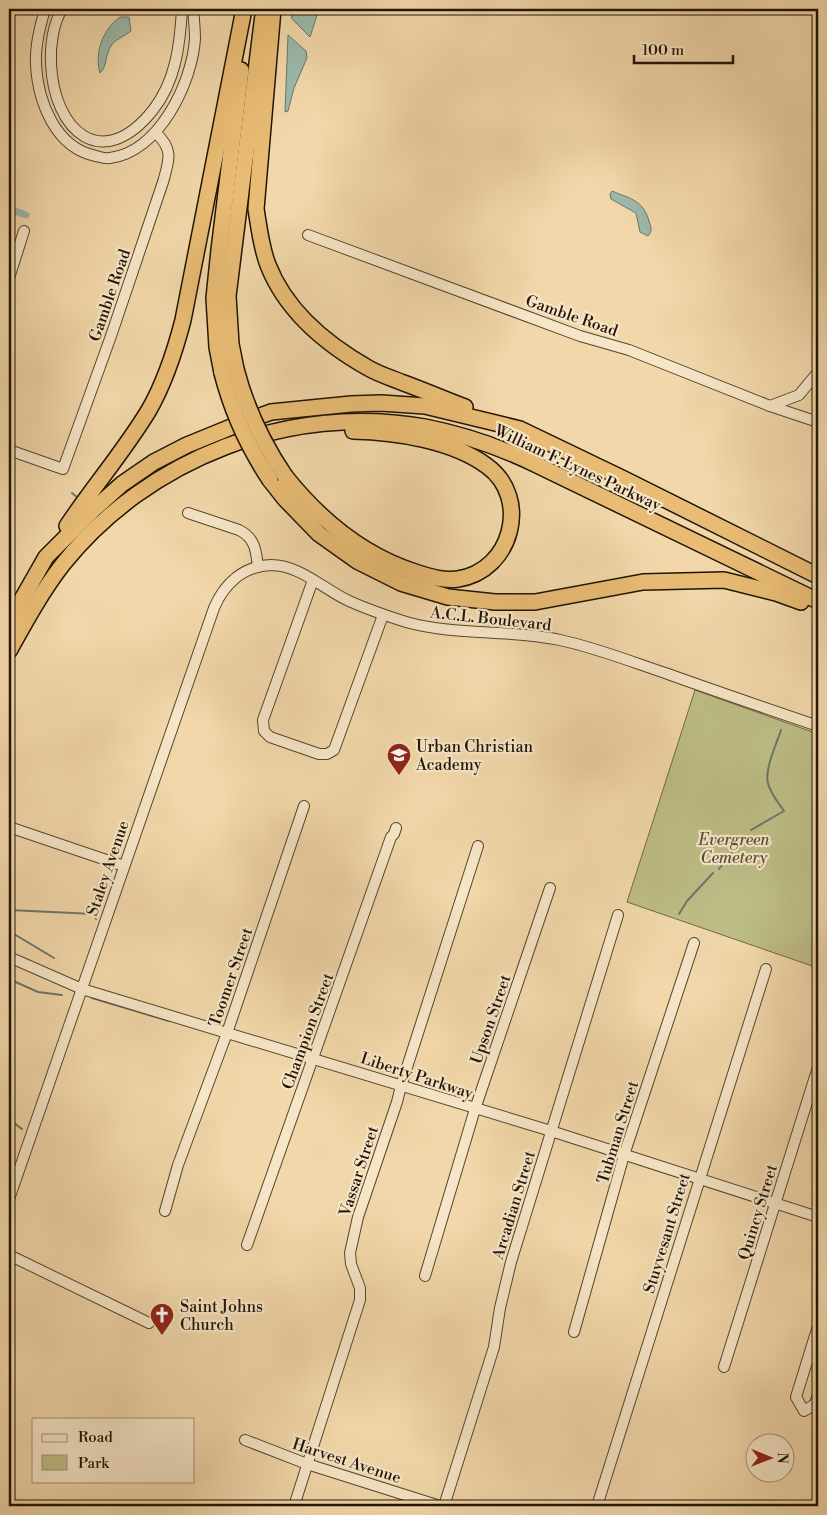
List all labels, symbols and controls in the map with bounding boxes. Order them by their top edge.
scale bar [634,32,733,64]
text: 100 m [642,41,684,60]
street label: Gamble Road [85,247,135,344]
street label: Gamble Road [523,291,620,341]
street label: William F. Lynes Parkway [490,420,664,515]
street label: A.C.L. Boulevard [428,603,552,635]
place label: Urban Christian Academy [415,737,534,775]
school or university icon: Urban Christian Academy [386,742,412,776]
street label: Staley Avenue [82,818,134,919]
park label: Evergreen Cemetery [697,830,771,868]
street label: Toomer Street [205,925,257,1030]
street label: Champion Street [278,970,338,1092]
street label: Upson Street [466,972,516,1067]
street label: Liberty Parkway [358,1048,476,1104]
street label: Tubman Street [593,1078,643,1186]
street label: Vassar Street [335,1123,383,1220]
street label: Arcadian Street [488,1148,540,1263]
street label: Quincy Street [734,1162,782,1263]
street label: Stuyvesant Street [639,1170,695,1296]
place label: Saint Johns Church [180,1297,263,1335]
church icon: Saint Johns Church [149,1302,175,1336]
legend [32,1418,195,1482]
text: Road [78,1428,113,1447]
north arrow [744,1432,794,1482]
street label: Harvest Avenue [290,1434,404,1488]
text: N [773,1453,791,1464]
text: Park [78,1454,110,1473]

